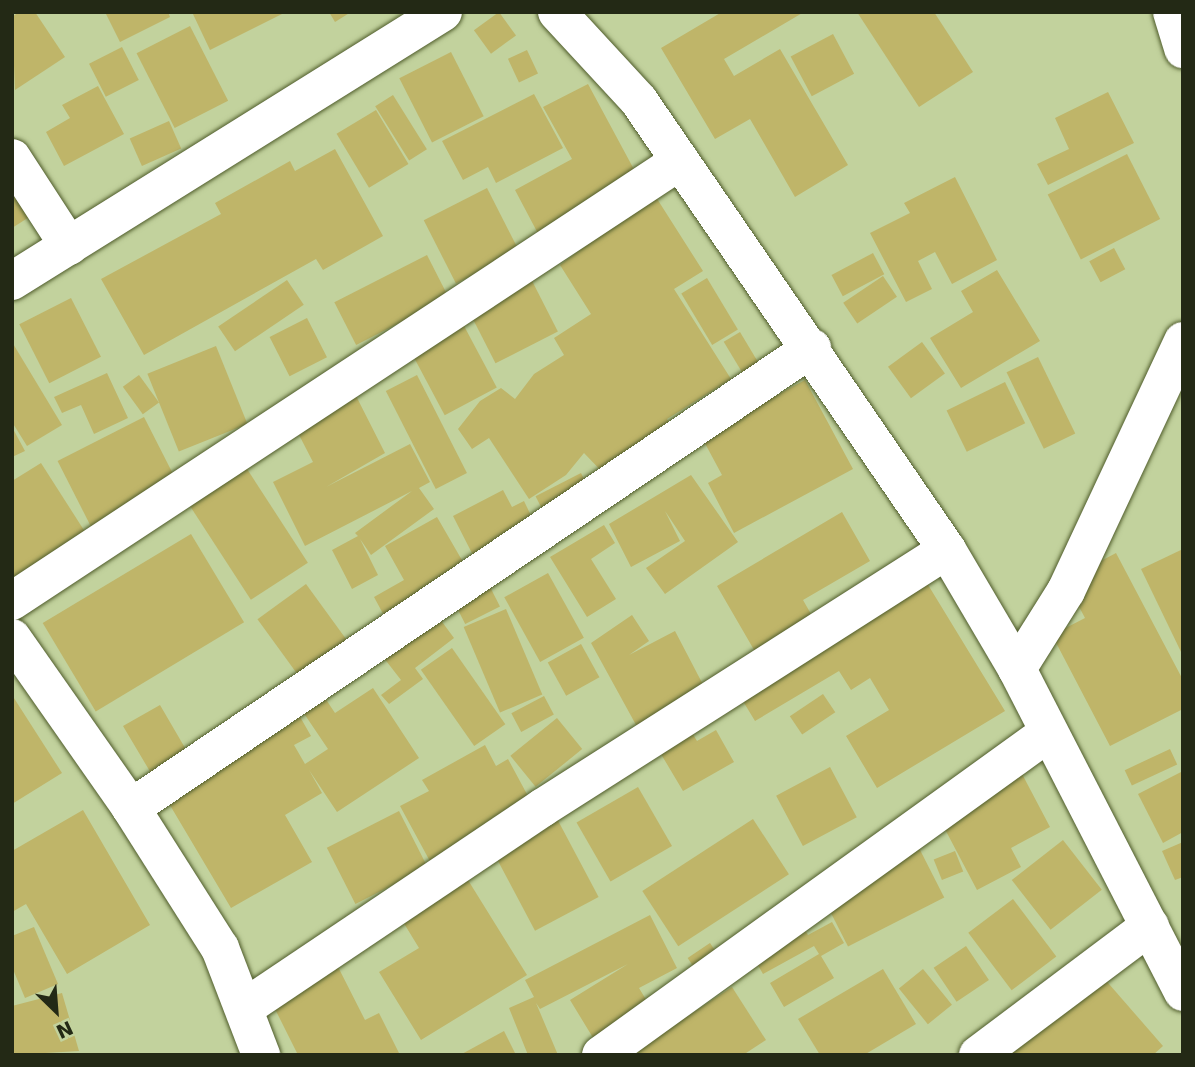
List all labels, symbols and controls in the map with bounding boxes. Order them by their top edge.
north arrow [21,976,91,1046]
text: N [53,1017,77,1043]

